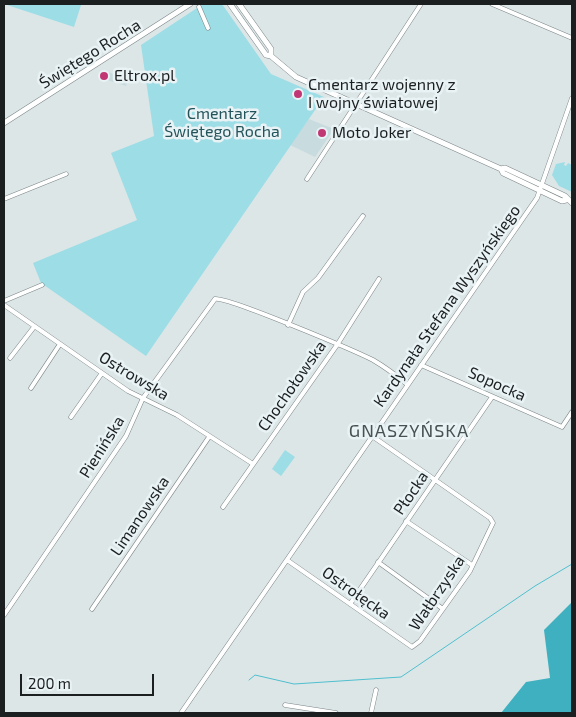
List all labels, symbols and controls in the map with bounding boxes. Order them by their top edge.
street label: Świętego Rocha [36,15,144,93]
place label: Eltrox.pl [114,66,175,86]
marker: Eltrox.pl [98,70,110,82]
place label: Cmentarz wojenny z I wojny światowej [308,75,456,113]
marker: Cmentarz wojenny z I wojny światowej [292,88,304,100]
park label: Cmentarz Świętego Rocha [164,104,280,142]
place label: Moto Joker [332,123,411,143]
marker: Moto Joker [316,127,328,139]
street label: Kardynała Stefana Wyszyńskiego [370,201,524,411]
street label: Chochołowska [254,337,330,435]
street label: Ostrowska [95,348,173,404]
street label: Sopocka [465,363,529,405]
street label: Pienińska [75,412,129,482]
district label: GNASZYŃSKA [348,420,470,442]
street label: Płocka [389,468,433,518]
street label: Limanowska [106,473,174,559]
street label: Wałbrzyska [405,552,469,634]
street label: Ostrołęcka [318,563,394,623]
scale bar [22,664,156,696]
text: 200 m [28,674,71,692]

